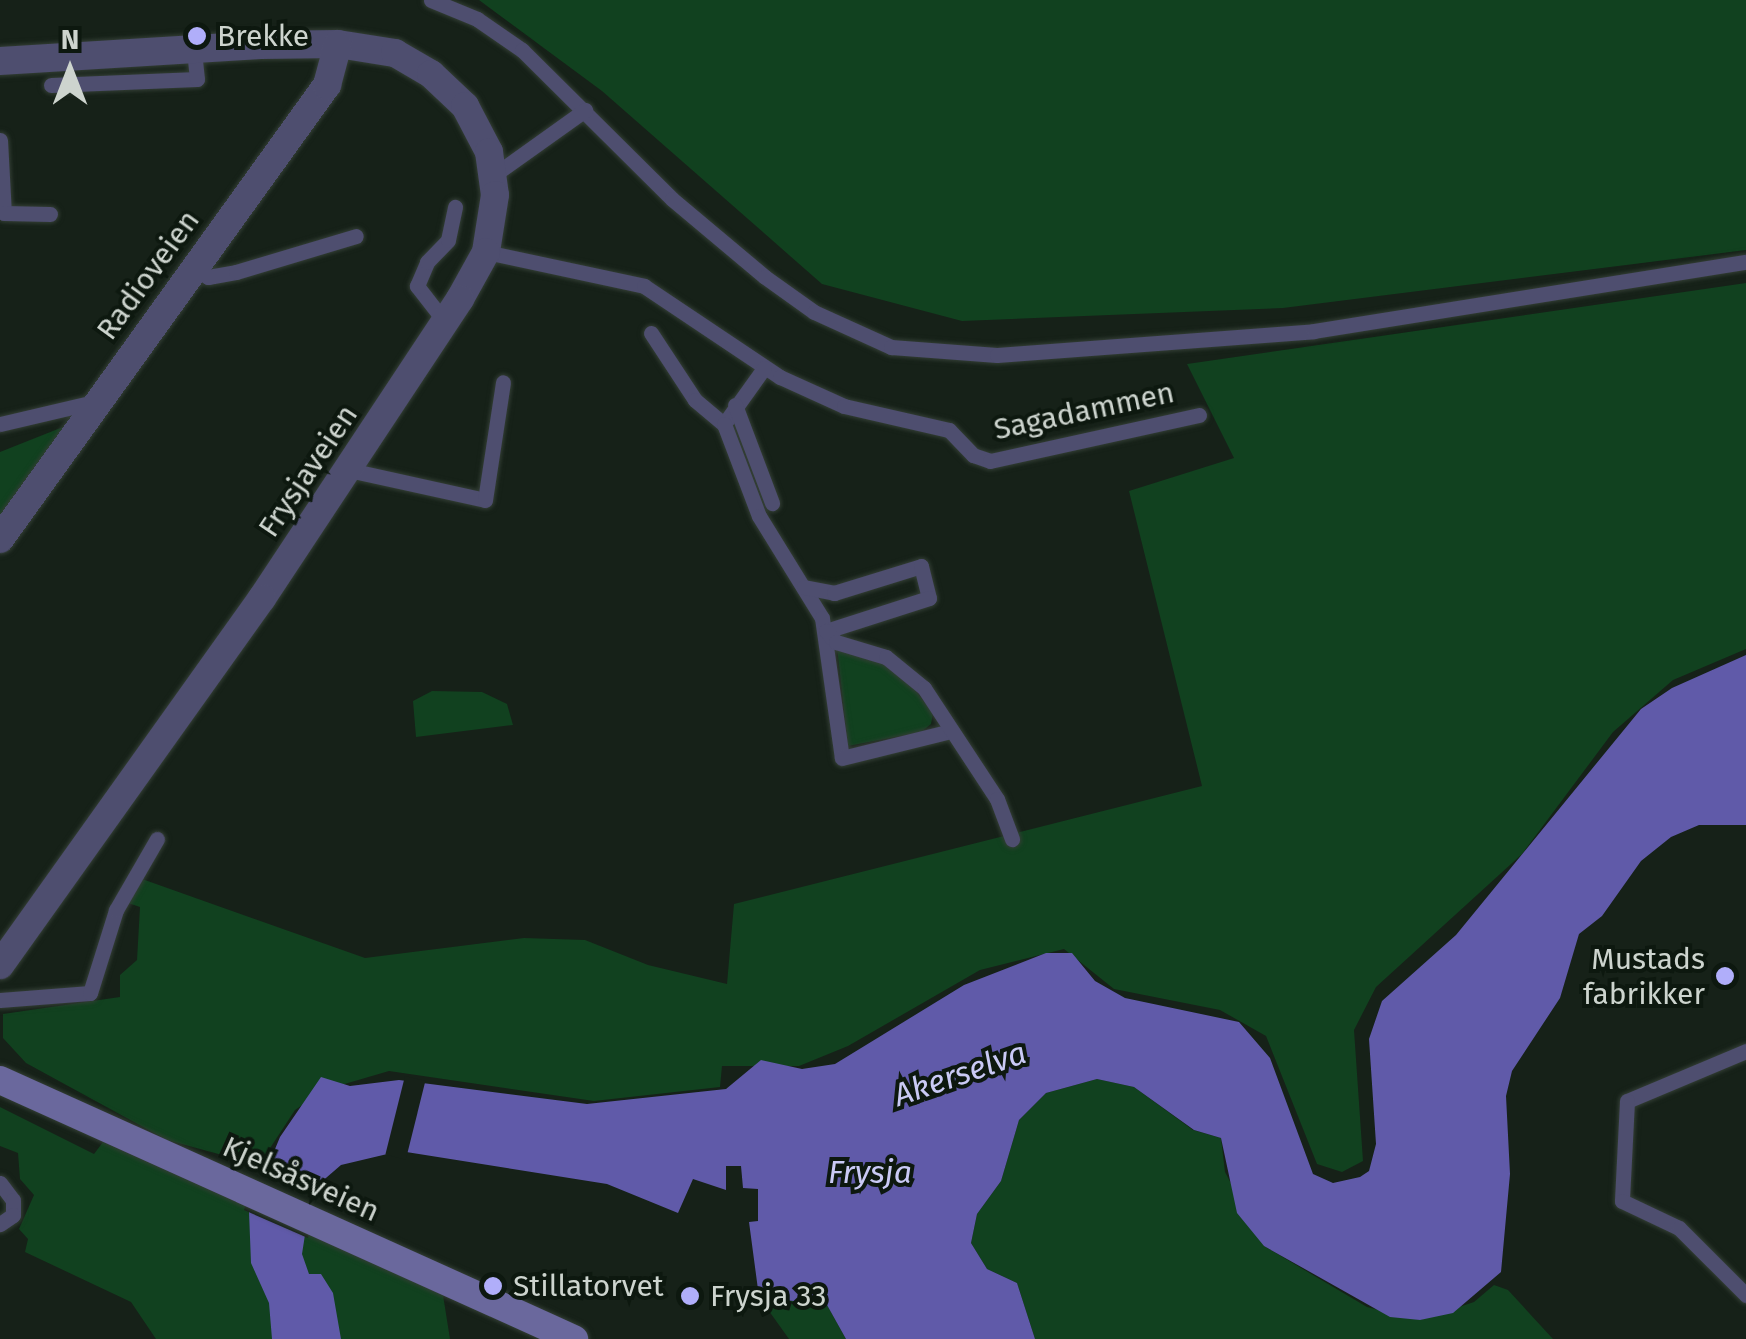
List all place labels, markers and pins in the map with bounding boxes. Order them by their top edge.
place label: Brekke [217,18,309,54]
marker: Brekke [186,25,208,47]
place label: Mustads fabrikker [1583,941,1705,1012]
marker: Mustads fabrikker [1714,965,1736,987]
place label: Stillatorvet [513,1268,664,1304]
marker: Stillatorvet [482,1275,504,1297]
place label: Frysja 33 [710,1278,826,1314]
marker: Frysja 33 [679,1285,701,1307]

